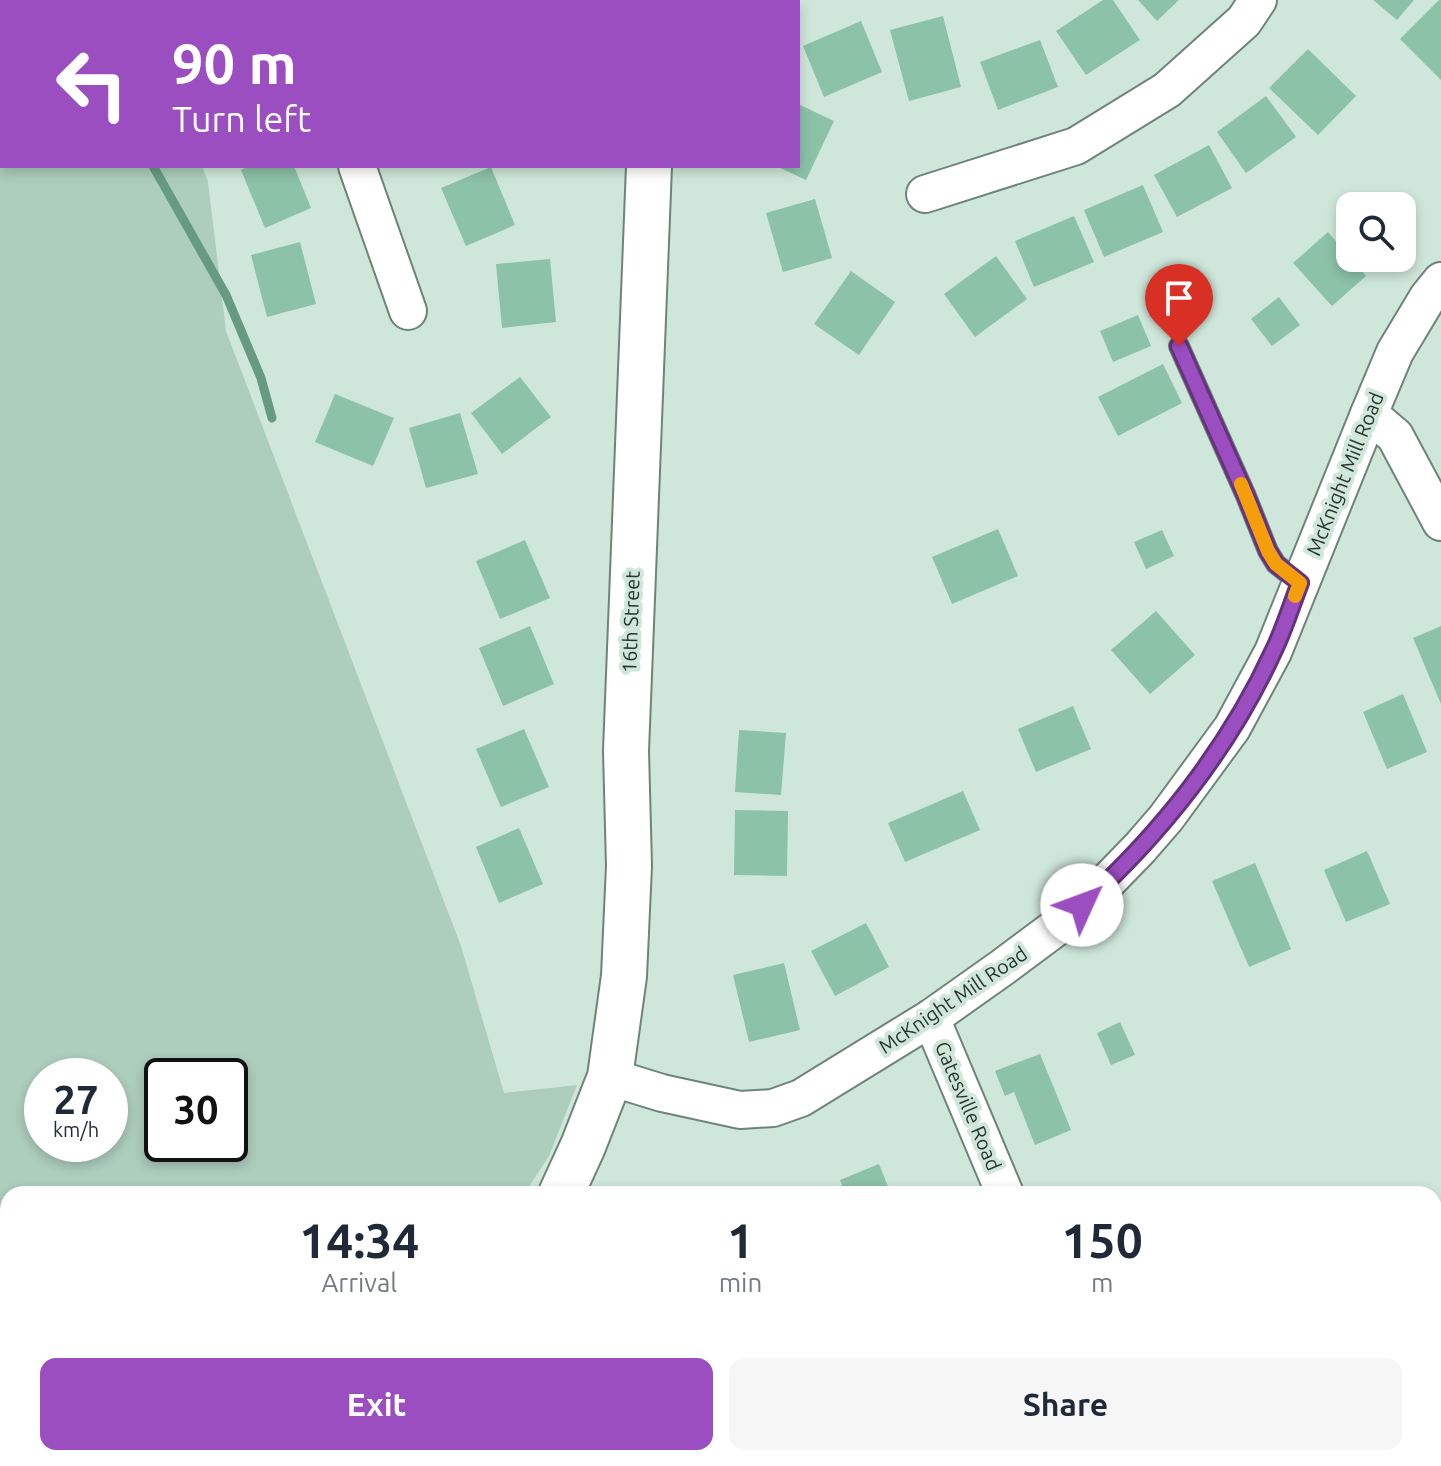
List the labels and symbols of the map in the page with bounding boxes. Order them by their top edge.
pin [1145,264,1213,346]
street label: McKnight Mill Road [1301,389,1388,559]
street label: 16th Street [617,570,644,673]
position arrow [1040,863,1124,947]
street label: McKnight Mill Road [874,941,1031,1058]
street label: Gatesville Road [931,1038,1006,1174]
speed limit sign: 30 [144,1058,248,1162]

